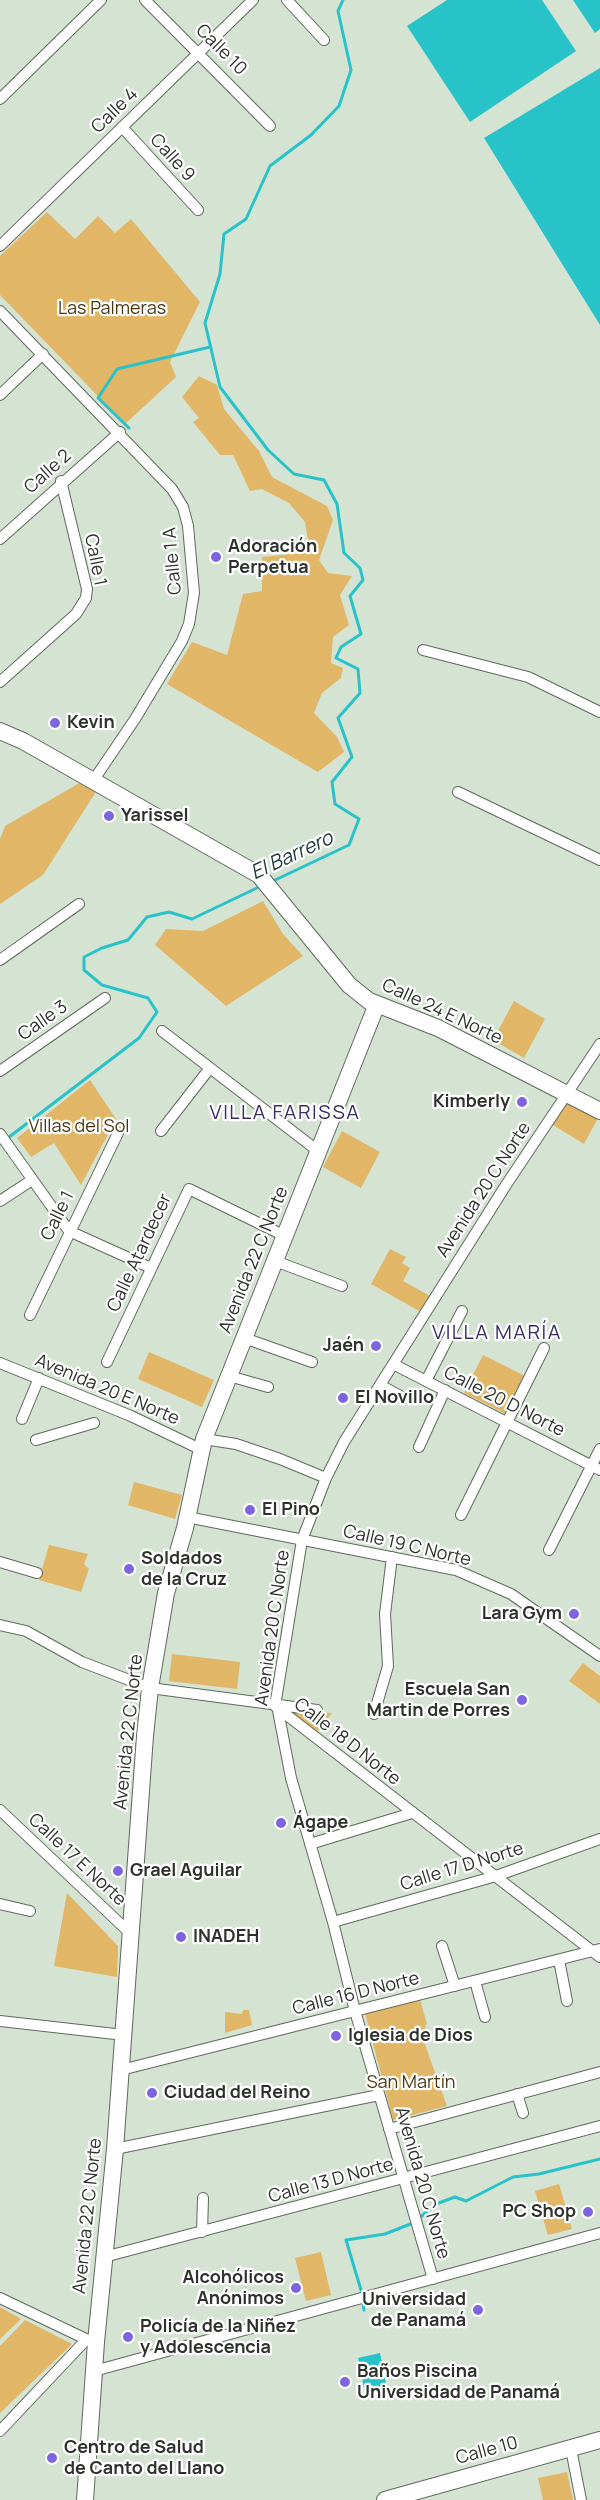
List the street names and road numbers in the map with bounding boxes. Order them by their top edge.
street label: Calle 10 [191,20,251,80]
street label: Calle 4 [87,84,143,138]
street label: Calle 9 [145,130,199,186]
street label: Calle 2 [20,445,76,499]
street label: Calle 1 A [159,526,187,596]
street label: Calle 1 [79,532,111,588]
street label: Calle 24 E Norte [378,975,506,1049]
street label: Calle 3 [14,996,72,1046]
street label: Avenida 20 C Norte [432,1118,536,1262]
street label: Avenida 22 C Norte [215,1183,293,1337]
street label: Calle 1 [37,1188,79,1244]
street label: Calle Atardecer [103,1190,177,1316]
street label: Avenida 20 E Norte [32,1350,182,1430]
street label: Calle 20 D Norte [440,1362,568,1442]
street label: Calle 19 C Norte [341,1521,473,1571]
street label: Avenida 20 C Norte [251,1549,295,1707]
street label: Avenida 22 C Norte [110,1653,148,1811]
street label: Calle 18 D Norte [290,1694,404,1790]
street label: Calle 17 E Norte [24,1809,130,1911]
street label: Calle 17 D Norte [398,1838,526,1896]
street label: Calle 16 D Norte [290,1968,422,2020]
street label: Avenida 20 C Norte [390,2105,454,2261]
street label: Avenida 22 C Norte [69,2137,107,2295]
street label: Calle 13 D Norte [266,2154,396,2208]
street label: Calle 10 [454,2432,520,2470]

